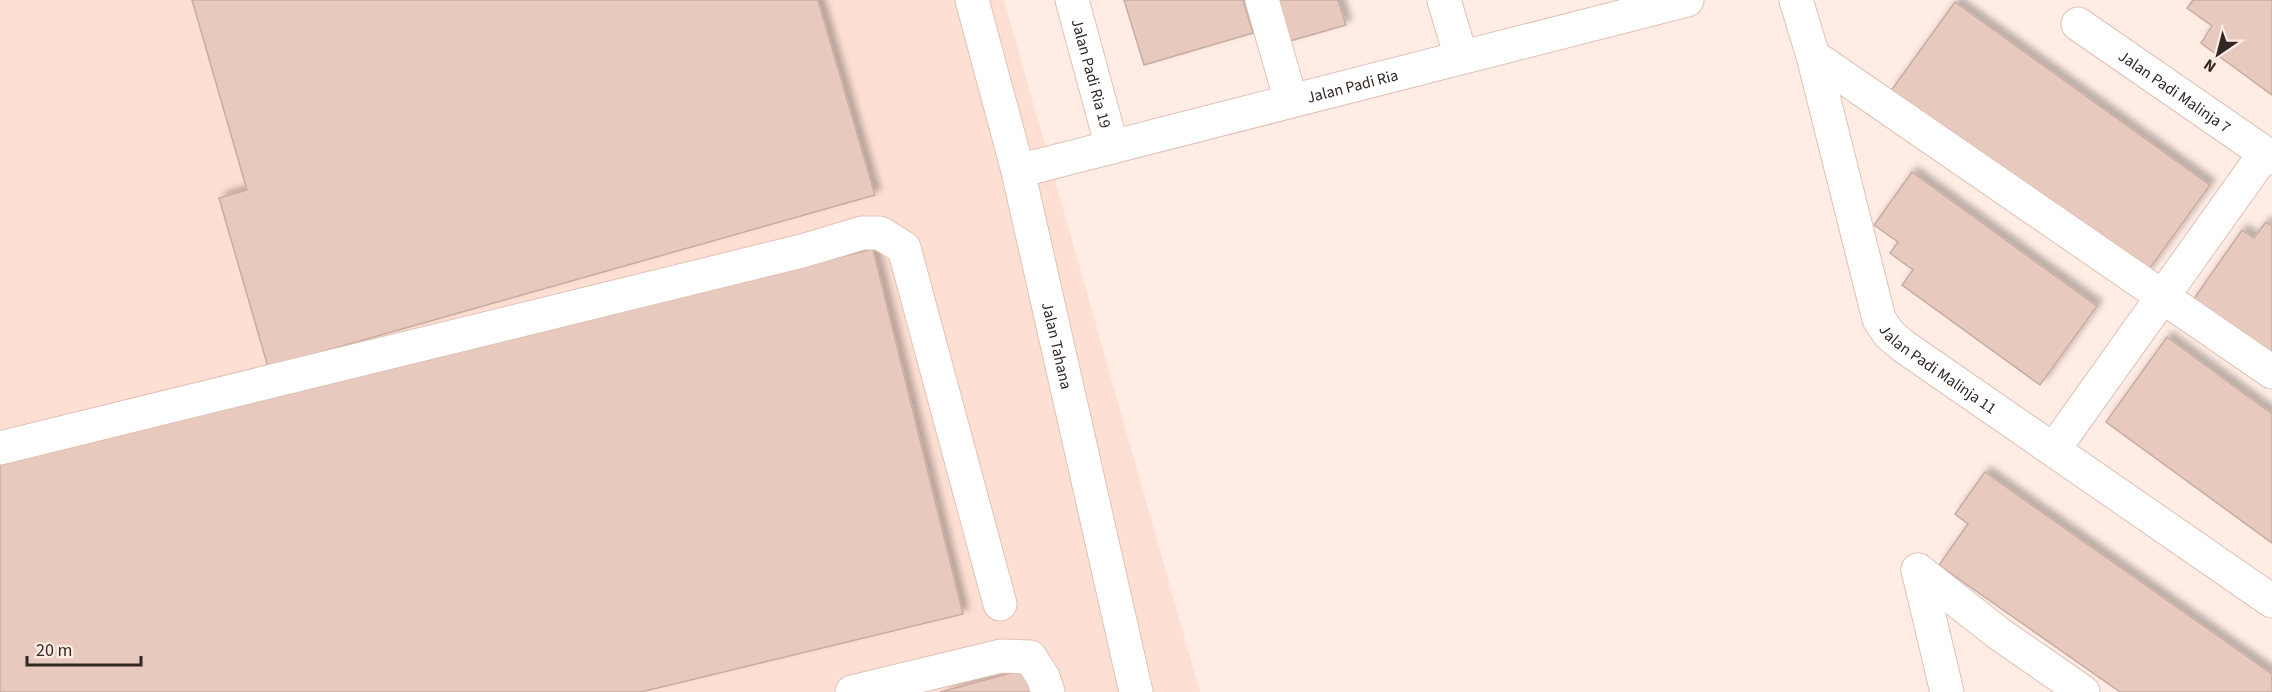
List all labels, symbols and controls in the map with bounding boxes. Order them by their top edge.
street label: Jalan Padi Ria 19 [1066,16,1116,131]
north arrow [2188,24,2248,84]
street label: Jalan Padi Malinja 7 [2114,45,2235,138]
text: N [2199,53,2221,78]
street label: Jalan Padi Ria [1304,64,1401,109]
street label: Jalan Tahana [1036,300,1077,392]
street label: Jalan Padi Malinja 11 [1874,320,2001,419]
scale bar [27,629,141,667]
text: 20 m [36,638,72,663]

